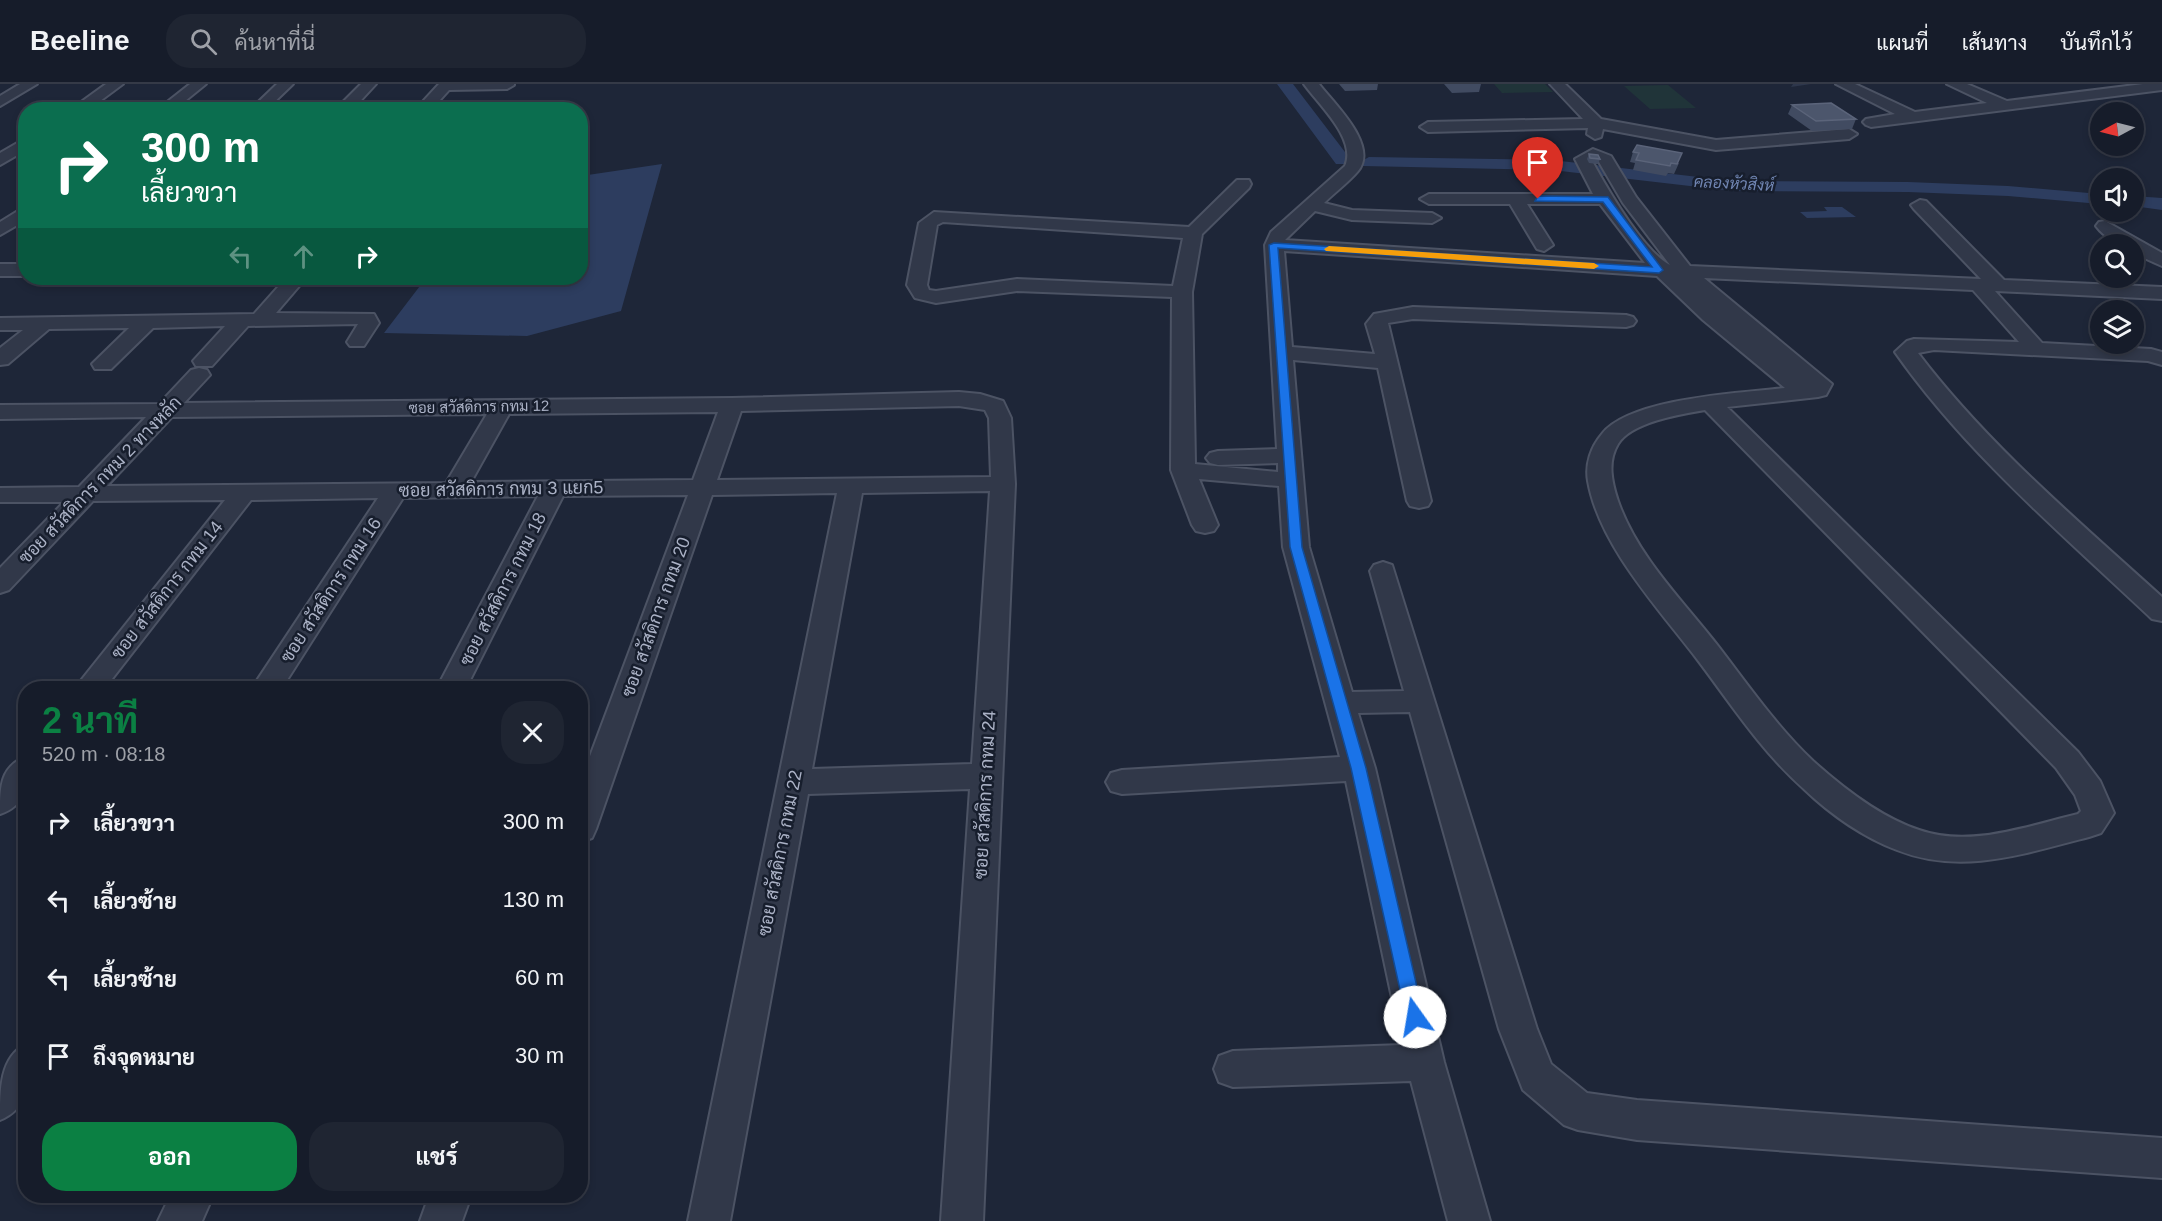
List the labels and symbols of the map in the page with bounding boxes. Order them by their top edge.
north arrow [2090,102,2144,156]
pin [1512,137,1563,199]
water label: คลองหัวสิงห์ [1693,169,1777,194]
street label: ซอย สวัสดิการ กทม 2 ทางหลัก [14,392,185,568]
street label: ซอย สวัสดิการ กทม 12 [409,397,549,416]
street label: ซอย สวัสดิการ กทม 3 แยก5 [398,476,604,501]
street label: ซอย สวัสดิการ กทม 18 [455,509,550,669]
street label: ซอย สวัสดิการ กทม 16 [276,513,385,666]
street label: ซอย สวัสดิการ กทม 14 [106,517,227,663]
street label: ซอย สวัสดิการ กทม 20 [617,534,694,700]
street label: ซอย สวัสดิการ กทม 24 [970,710,999,880]
street label: ซอย สวัสดิการ กทม 22 [753,768,806,938]
position arrow [1383,985,1447,1049]

